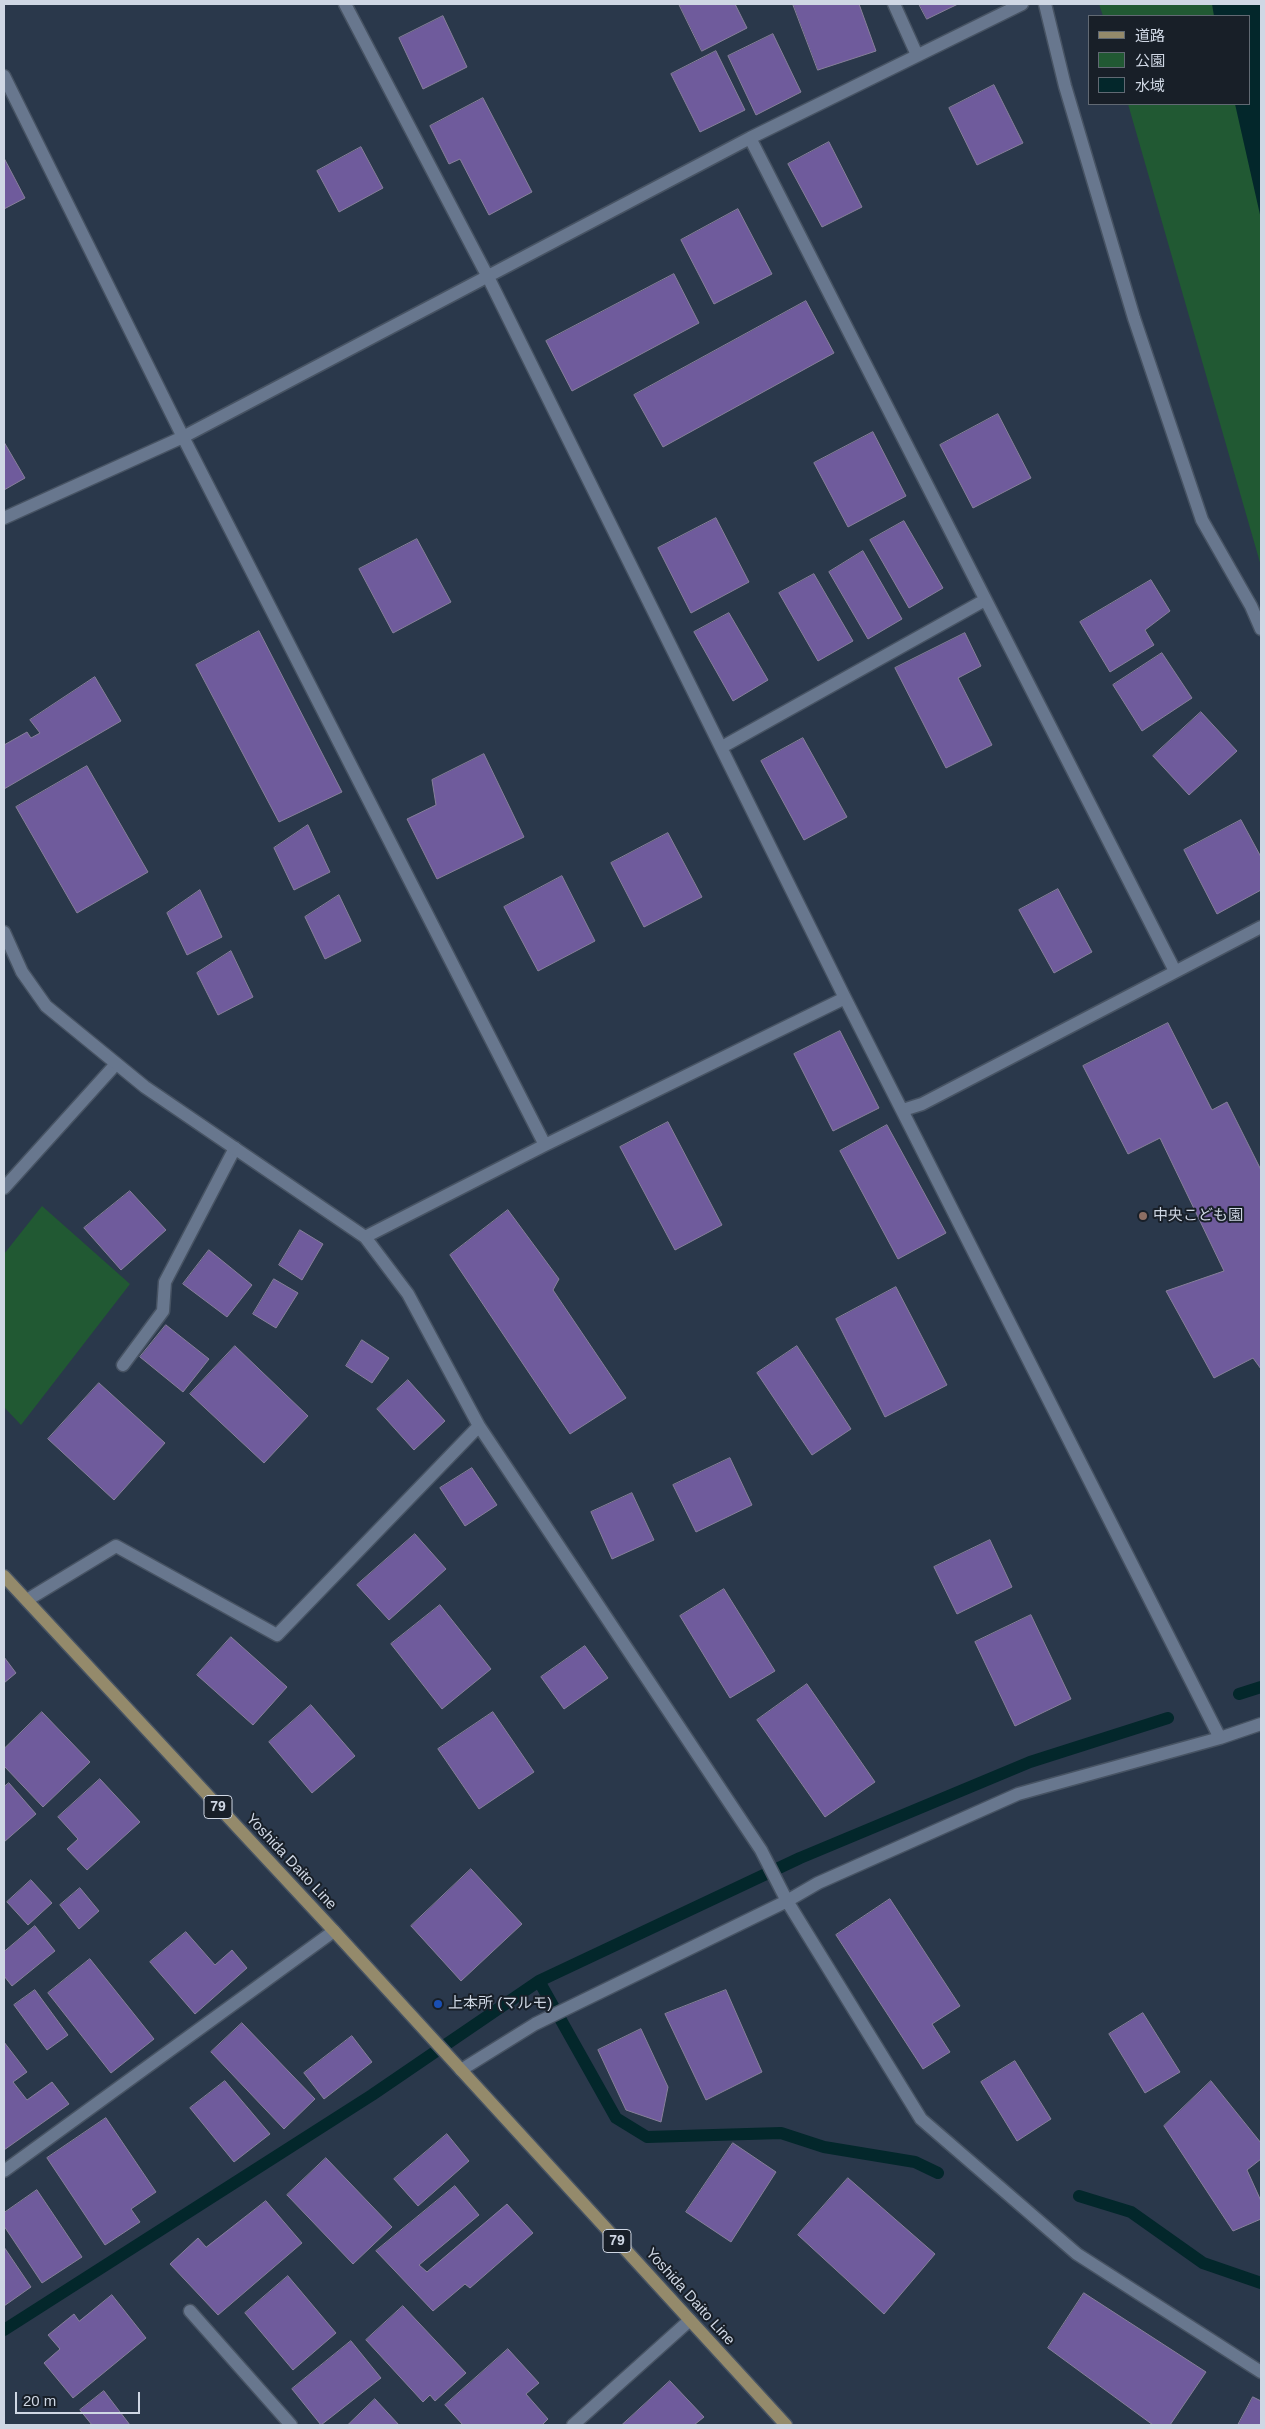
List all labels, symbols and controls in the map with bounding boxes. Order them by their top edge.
legend [1088,15,1250,105]
text: 道路 [1135,27,1165,44]
text: 公園 [1135,52,1165,69]
text: 水域 [1135,77,1165,94]
place label: 中央こども園 [1153,1207,1243,1225]
marker: 中央こども園 [1137,1210,1149,1222]
road number: 79 [204,1795,232,1818]
street label: Yoshida Daito Line [242,1810,340,1914]
place label: 上本所 (マルモ) [448,1995,552,2013]
marker: 上本所 (マルモ) [432,1998,444,2010]
road number: 79 [603,2230,631,2252]
street label: Yoshida Daito Line [642,2245,738,2349]
scale bar [18,2382,142,2414]
text: 20 m [23,2392,56,2409]

